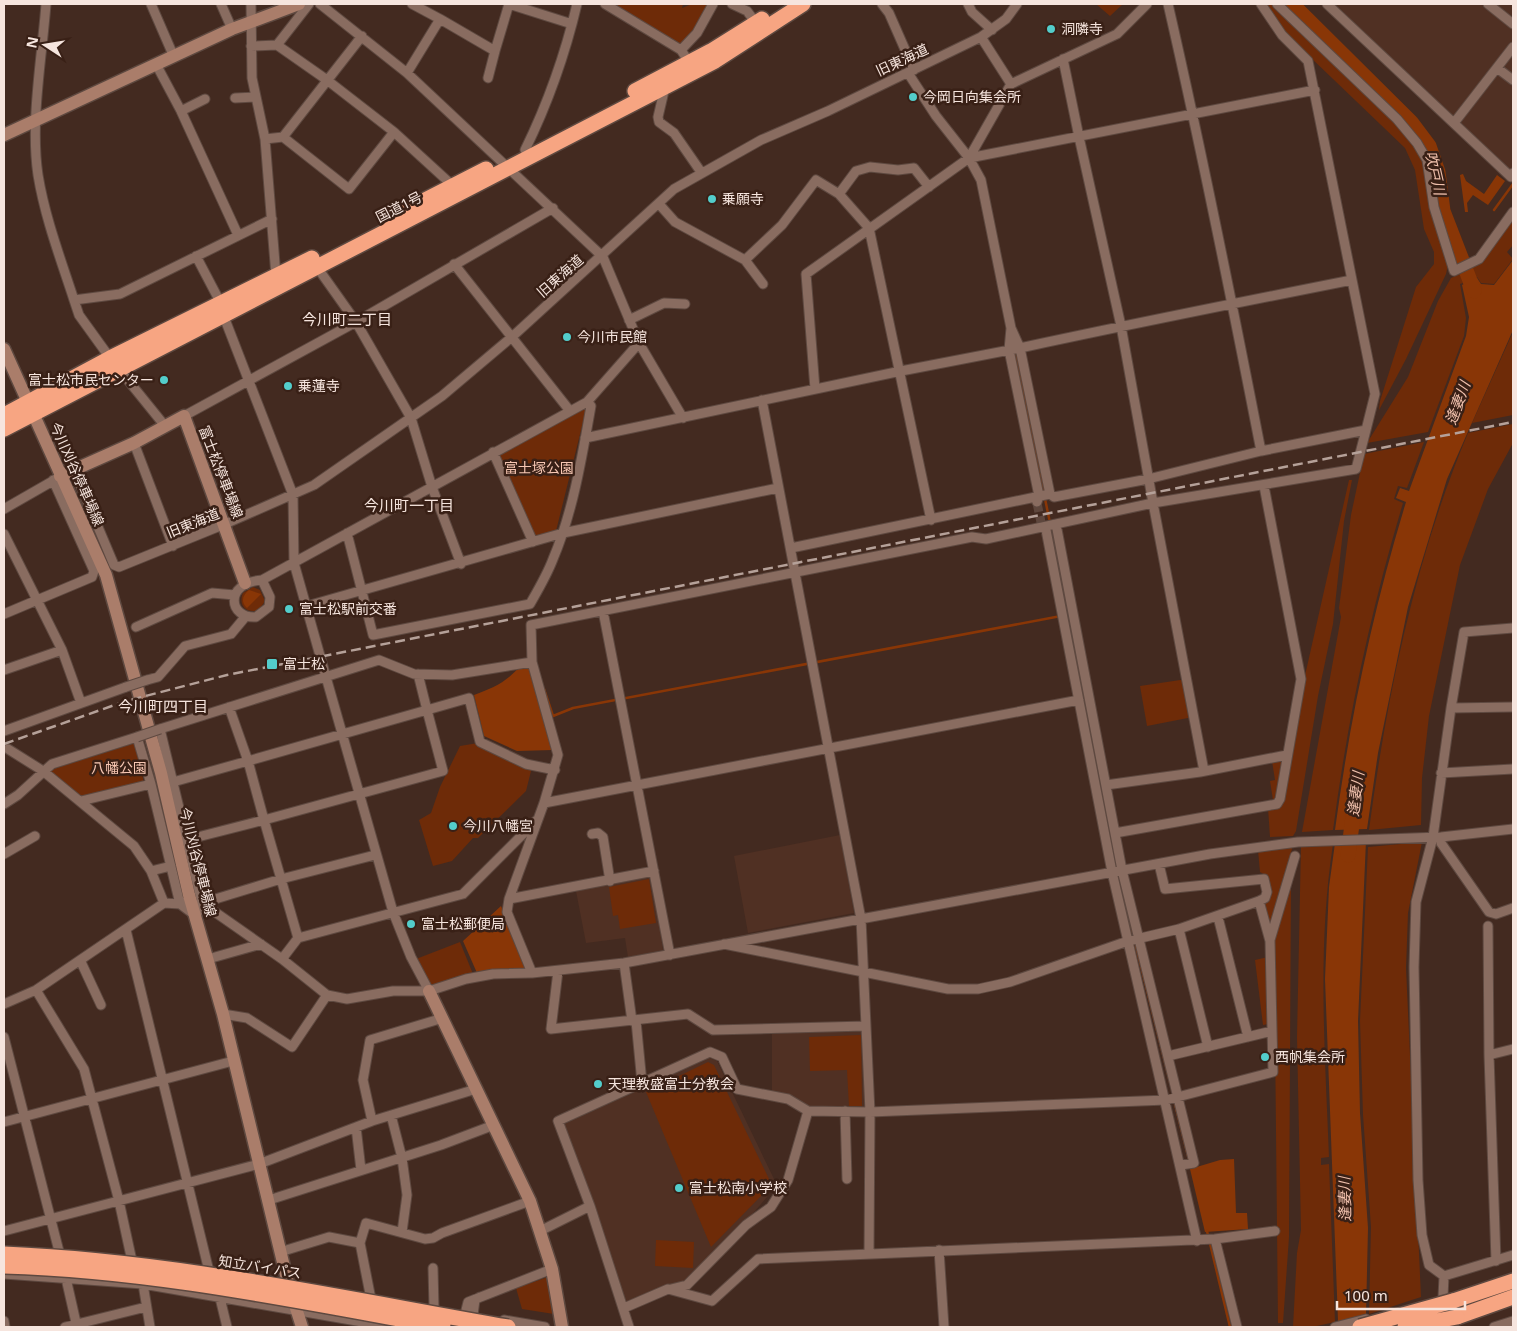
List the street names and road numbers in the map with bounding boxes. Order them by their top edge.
street label: 旧東海道 [872,39,931,80]
street label: 国道1号 [372,187,425,226]
street label: 旧東海道 [532,250,587,301]
street label: 今川刈谷停車場線 [46,419,109,529]
street label: 富士松停車場線 [195,423,248,521]
street label: 旧東海道 [163,503,222,542]
street label: 今川刈谷停車場線 [176,805,221,919]
street label: 知立バイパス [217,1251,303,1282]

